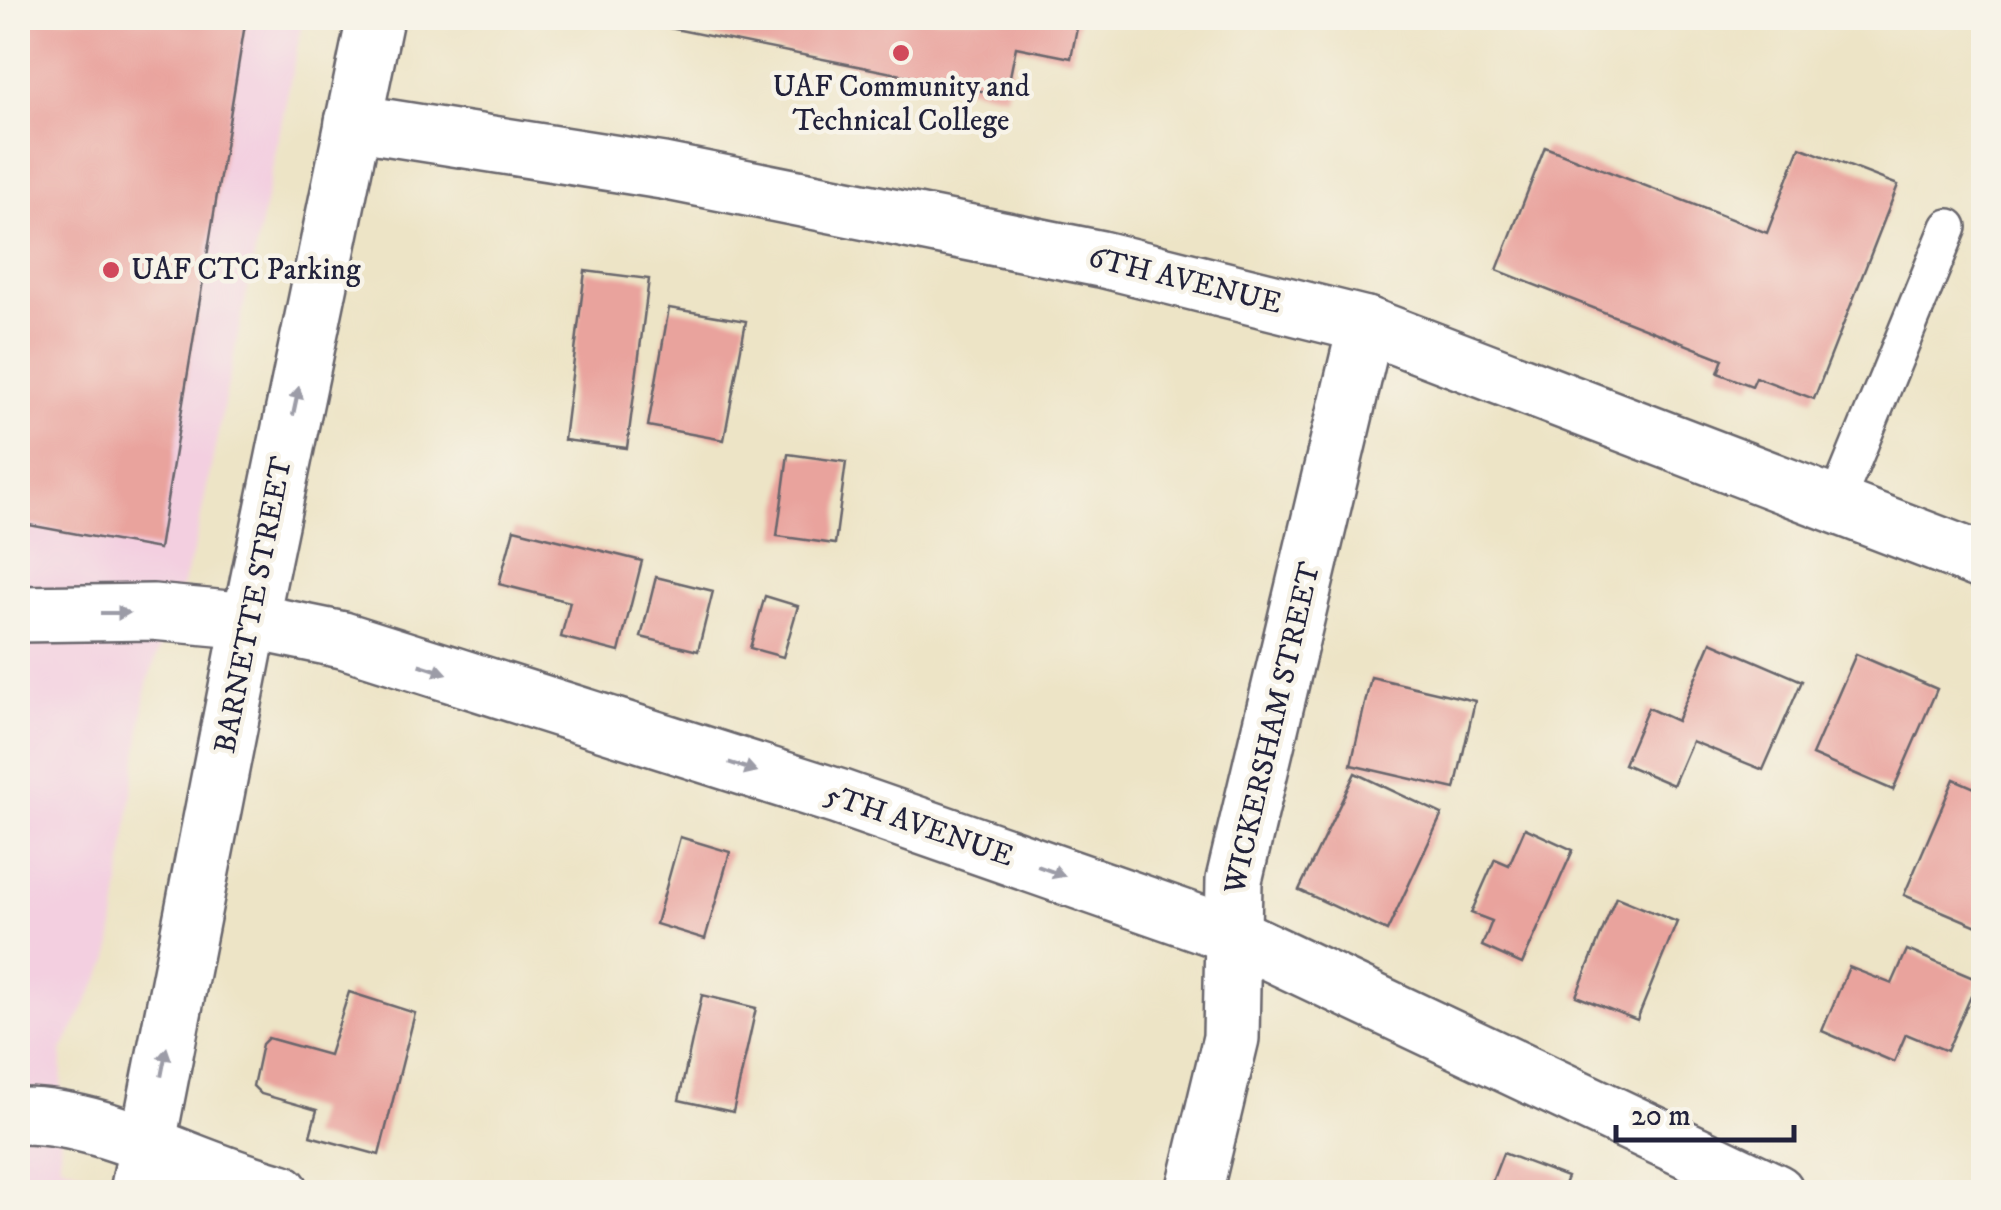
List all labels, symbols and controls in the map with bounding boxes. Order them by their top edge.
marker: UAF Community and Technical College [890,42,912,64]
place label: UAF Community and Technical College [772,69,1030,140]
street label: 6TH AVENUE [1085,239,1285,323]
place label: UAF CTC Parking [131,252,361,289]
marker: UAF CTC Parking [100,259,122,281]
one-way arrow [288,385,304,416]
street label: BARNETTE STREET [207,453,301,756]
street label: WICKERSHAM STREET [1217,558,1329,898]
one-way arrow [99,605,131,621]
one-way arrow [419,662,449,677]
one-way arrow [728,760,759,775]
street label: 5TH AVENUE [820,776,1018,876]
one-way arrow [1037,864,1067,879]
one-way arrow [156,1047,172,1078]
scale bar [1616,1080,1794,1142]
text: 20 m [1631,1098,1691,1135]

